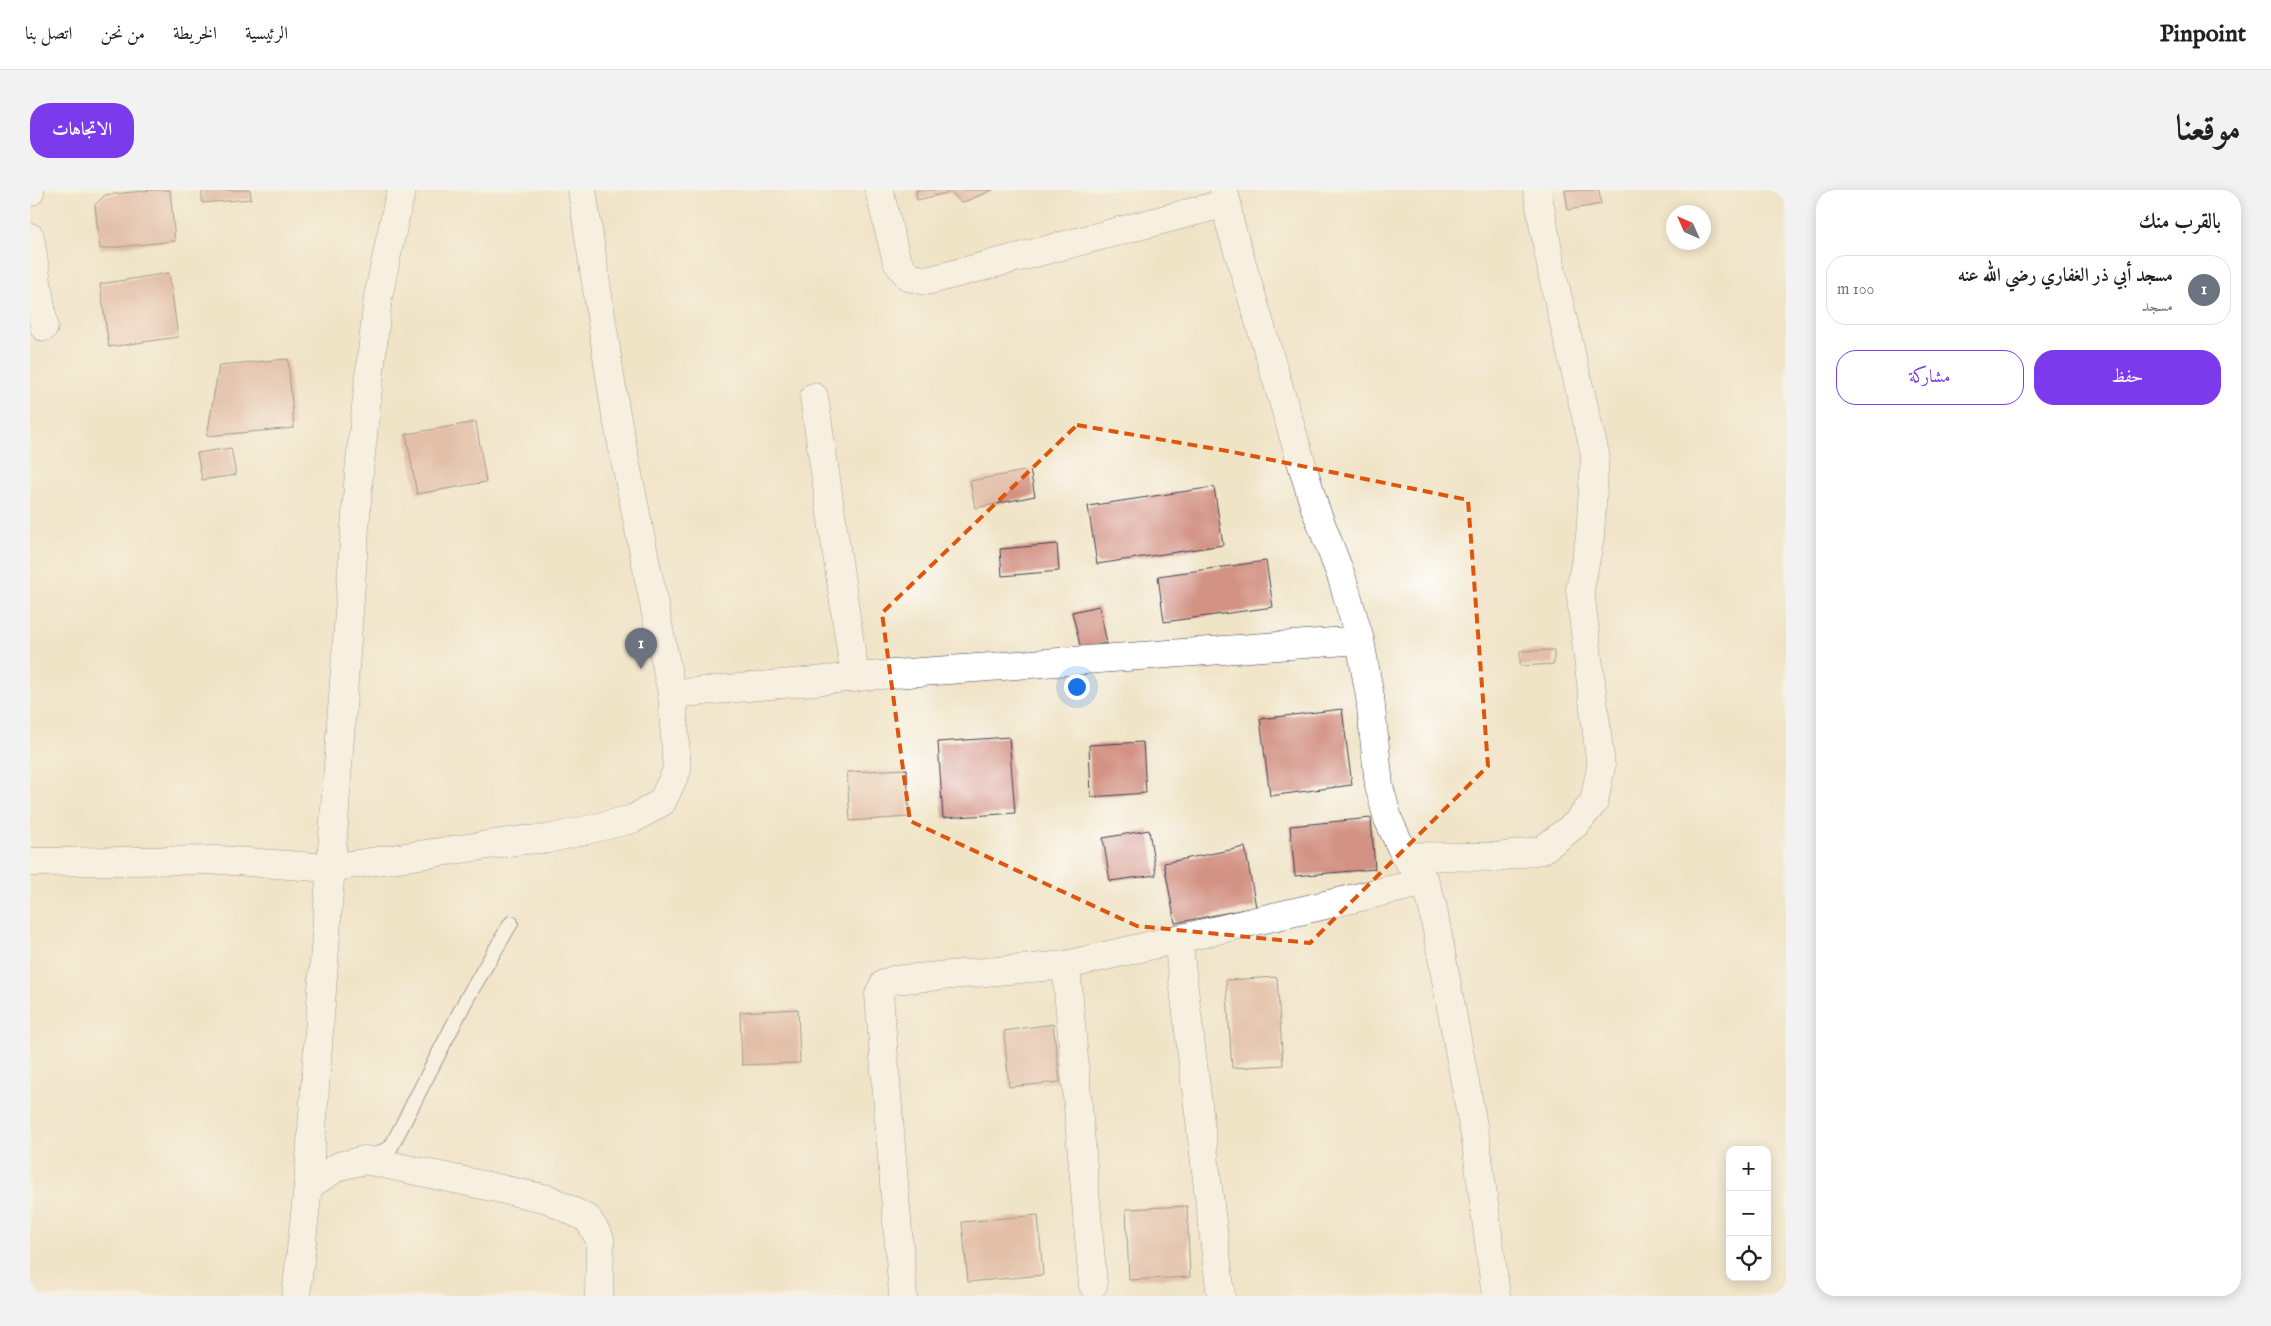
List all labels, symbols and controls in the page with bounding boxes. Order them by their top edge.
text: Pinpoint [2160,19,2246,50]
text: اتصل بنا [25,23,72,46]
text: من نحن [100,23,145,46]
text: الخريطة [173,23,217,46]
text: الرئيسية [245,23,288,46]
button: الاتجاهات [30,103,134,158]
text: موقعنا [2176,107,2241,152]
north arrow [1666,205,1711,250]
text: بالقرب منك [2139,209,2221,236]
text: مسجد أبي ذر الغفاري رضي الله عنه [1958,264,2173,288]
text: 100 m [1837,280,1874,300]
text: 1 [2201,280,2207,300]
text: مسجد [2142,297,2173,317]
button: مشاركة [1836,350,2024,405]
button: حفظ [2034,350,2221,405]
pin: 1 [625,628,657,669]
your location [1064,674,1090,700]
map controls [1726,1146,1771,1281]
button: + [1726,1146,1771,1191]
button: − [1726,1191,1771,1236]
button: locate [1726,1236,1771,1281]

